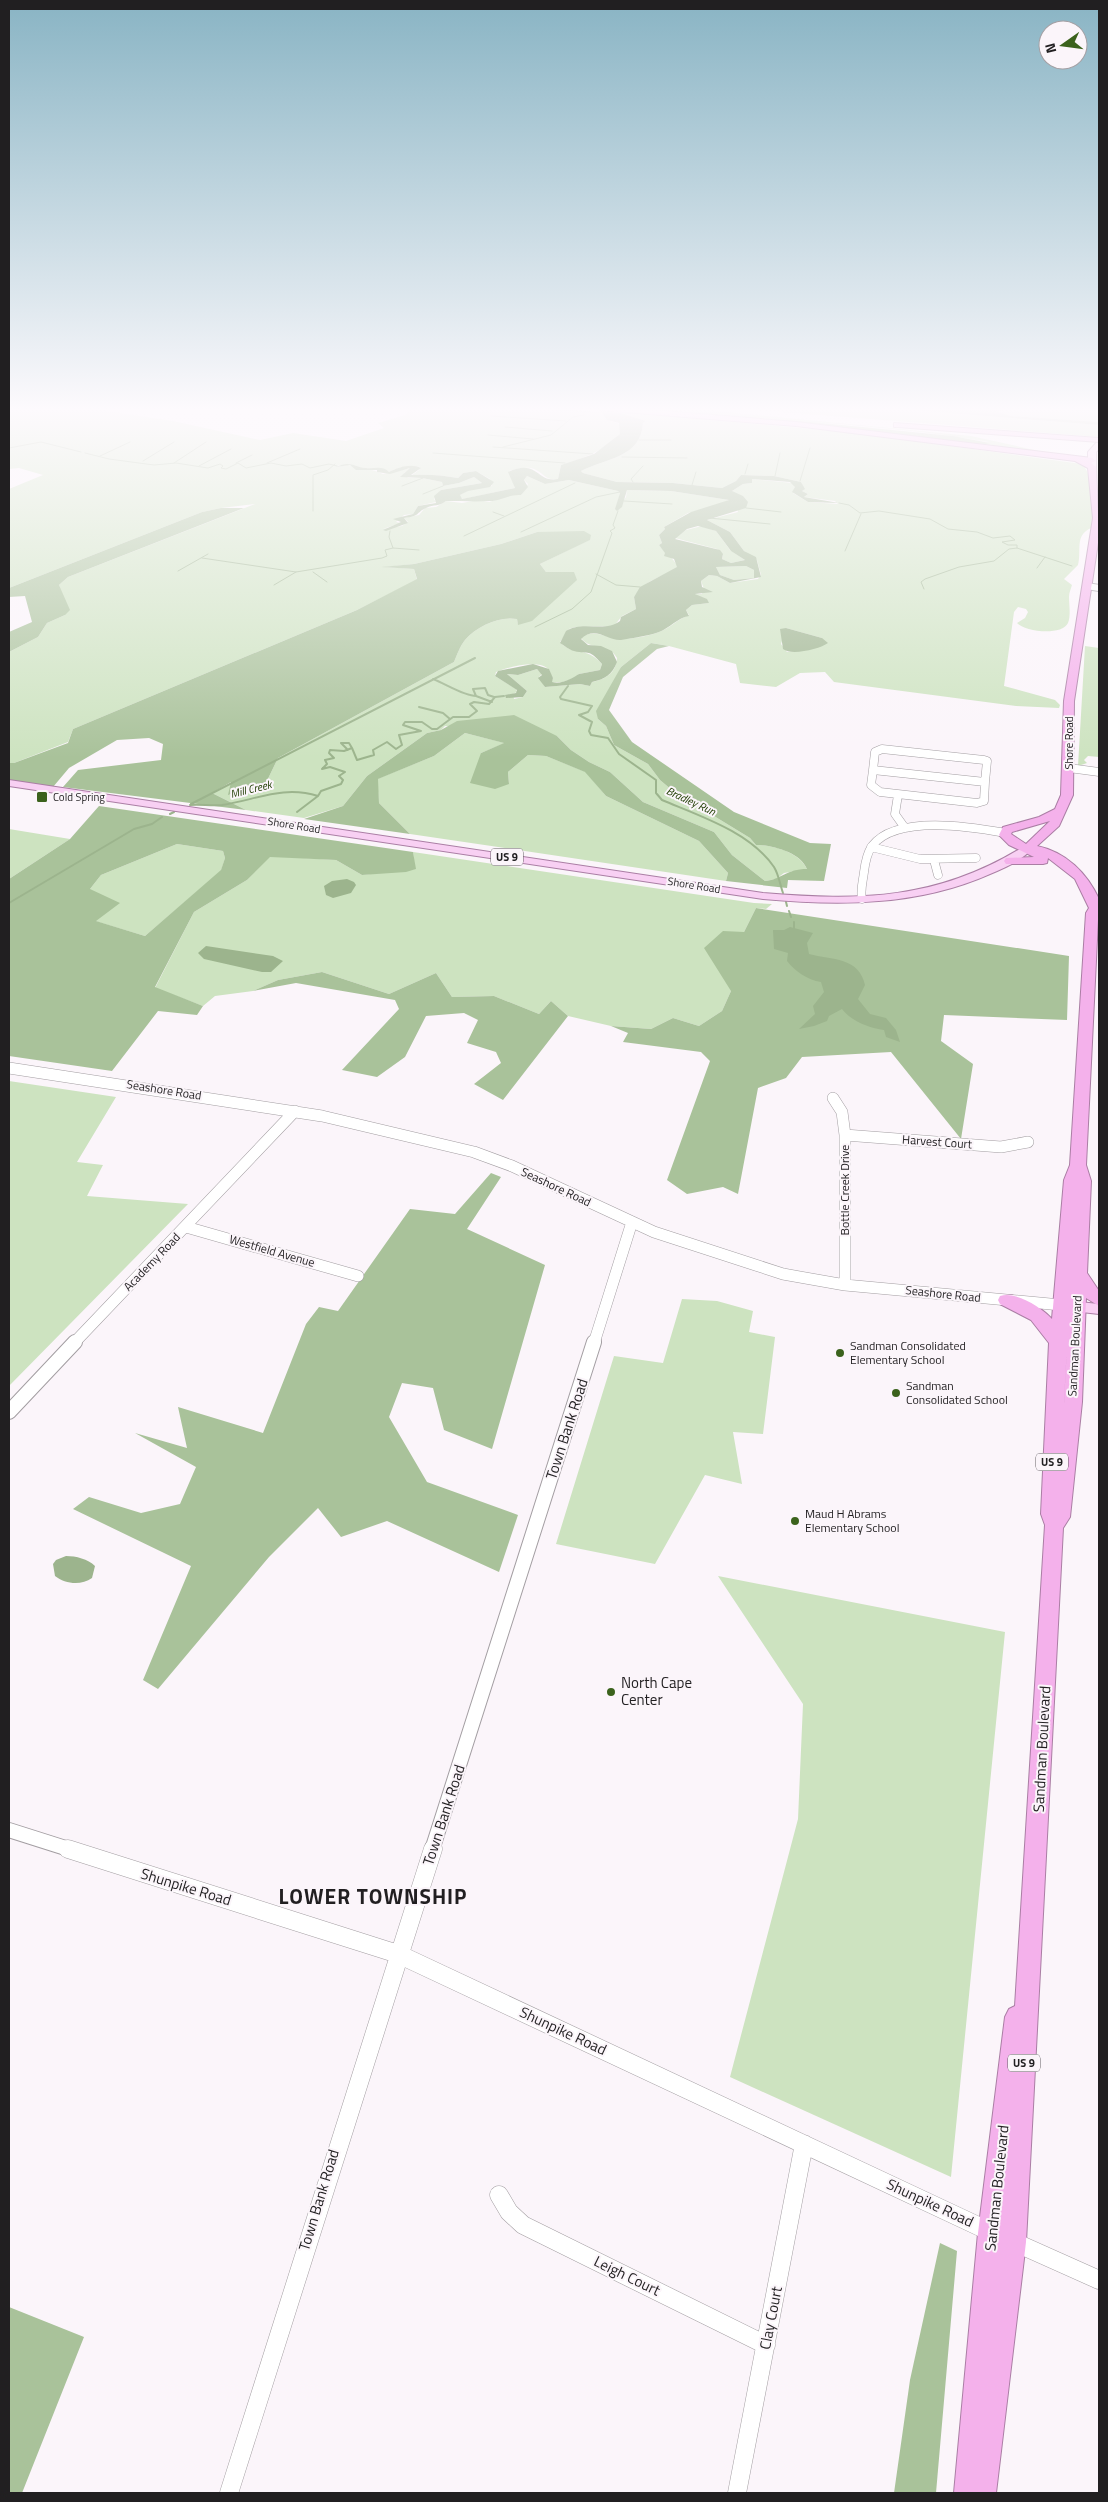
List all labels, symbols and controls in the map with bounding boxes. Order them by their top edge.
north arrow [1038,20,1088,70]
text: N [1039,41,1061,56]
street label: Shore Road [1061,716,1077,770]
water label: Mill Creek [229,776,274,802]
water label: Bradley Run [664,783,719,820]
place label: Cold Spring [53,789,105,805]
marker: Cold Spring [35,790,49,804]
street label: Shore Road [266,813,322,837]
road number: US 9 [491,849,523,866]
street label: Shore Road [666,873,722,897]
street label: Seashore Road [125,1074,203,1105]
street label: Harvest Court [902,1130,973,1153]
street label: Bottle Creek Drive [835,1145,854,1235]
street label: Seashore Road [518,1162,595,1211]
street label: Academy Road [119,1228,185,1295]
street label: Westfield Avenue [227,1229,317,1272]
street label: Seashore Road [904,1280,982,1307]
street label: Sandman Boulevard [1062,1295,1087,1397]
place label: Sandman Consolidated Elementary School [850,1336,966,1369]
marker: Sandman Consolidated Elementary School [834,1347,846,1359]
street label: Town Bank Road [539,1375,594,1482]
place label: Sandman Consolidated School [906,1376,1008,1409]
marker: Sandman Consolidated School [890,1387,902,1399]
road number: US 9 [1036,1454,1068,1470]
place label: Maud H Abrams Elementary School [805,1504,899,1537]
marker: Maud H Abrams Elementary School [789,1515,801,1527]
place label: North Cape Center [621,1671,692,1711]
street label: Sandman Boulevard [1027,1685,1056,1813]
marker: North Cape Center [605,1686,617,1698]
street label: Town Bank Road [416,1761,471,1868]
street label: Shunpike Road [138,1862,234,1911]
district label: LOWER TOWNSHIP [279,1880,468,1912]
street label: Shunpike Road [516,2000,611,2061]
road number: US 9 [1008,2054,1040,2072]
street label: Sandman Boulevard [978,2124,1015,2252]
street label: Town Bank Road [292,2146,345,2253]
street label: Shunpike Road [883,2172,978,2233]
street label: Leigh Court [590,2250,665,2302]
street label: Clay Court [753,2284,788,2351]

